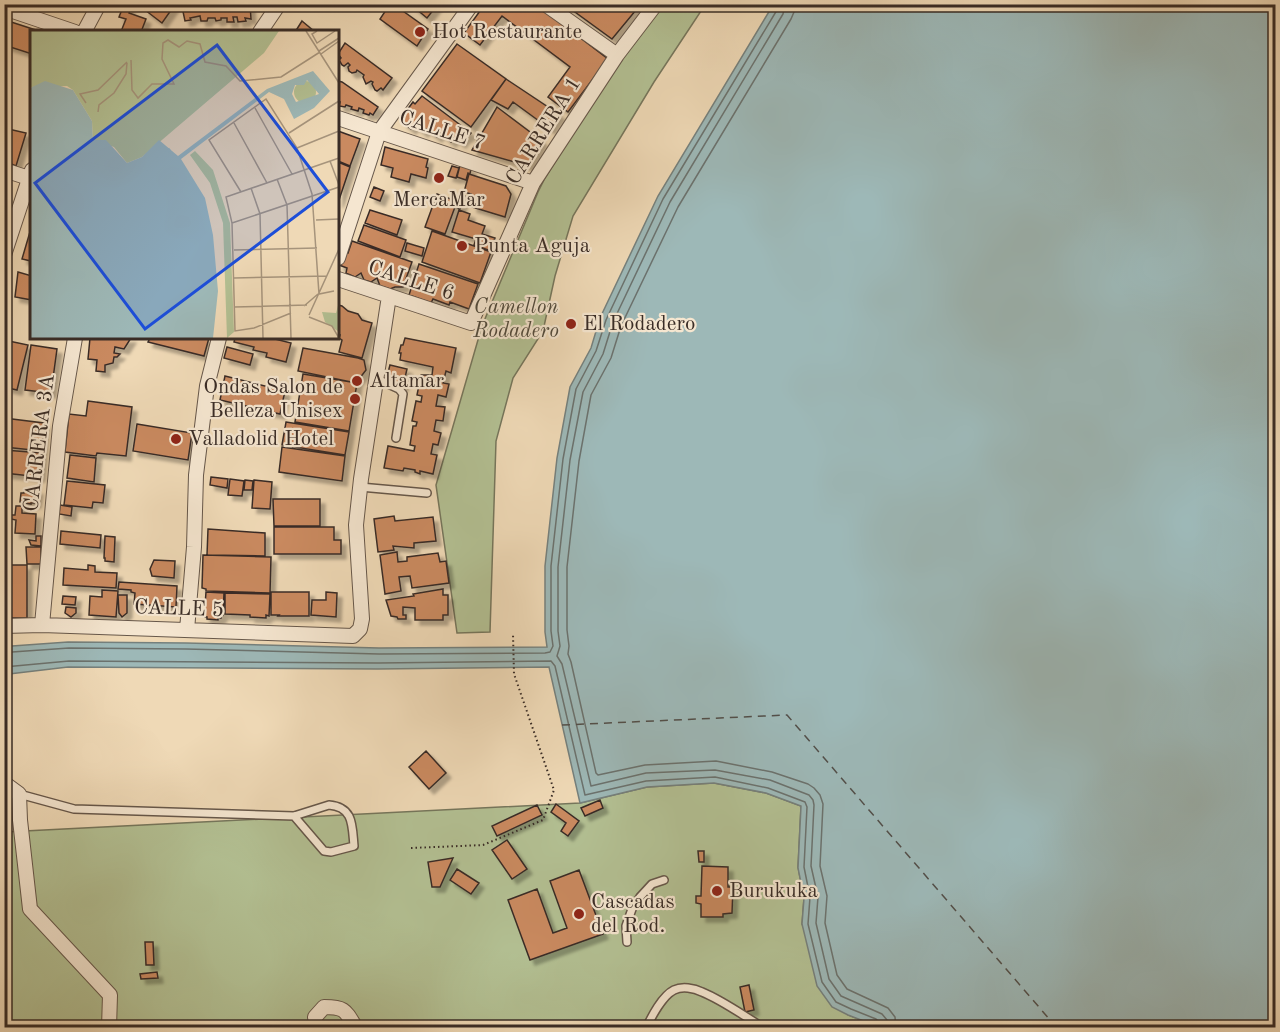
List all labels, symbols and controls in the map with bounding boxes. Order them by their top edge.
place label: Hot Restaurante [432,22,582,43]
marker: Hot Restaurante [413,25,427,39]
inset map [30,30,339,339]
street label: CARRERA 1 [503,73,585,189]
street label: CALLE 7 [396,107,488,155]
marker: MercaMar [432,171,446,185]
place label: MercaMar [393,190,485,211]
place label: Punta Aguja [474,236,590,257]
marker: Punta Aguja [455,239,469,253]
street label: CALLE 6 [365,257,457,305]
park label: Camellon Rodadero [472,297,559,342]
place label: El Rodadero [583,314,695,335]
marker: El Rodadero [564,317,578,331]
place label: Altamar [369,371,444,392]
street label: CARRERA 3A [21,373,59,513]
marker: Altamar [350,374,364,388]
place label: Ondas Salon de Belleza Unisex [203,377,343,422]
marker: Ondas Salon de Belleza Unisex [348,392,362,406]
place label: Valladolid Hotel [188,429,334,450]
marker: Valladolid Hotel [169,432,183,446]
street label: CALLE 5 [134,597,224,621]
place label: Burukuka [729,881,818,902]
marker: Burukuka [710,884,724,898]
place label: Cascadas del Rod. [591,892,675,937]
marker: Cascadas del Rod. [572,907,586,921]

